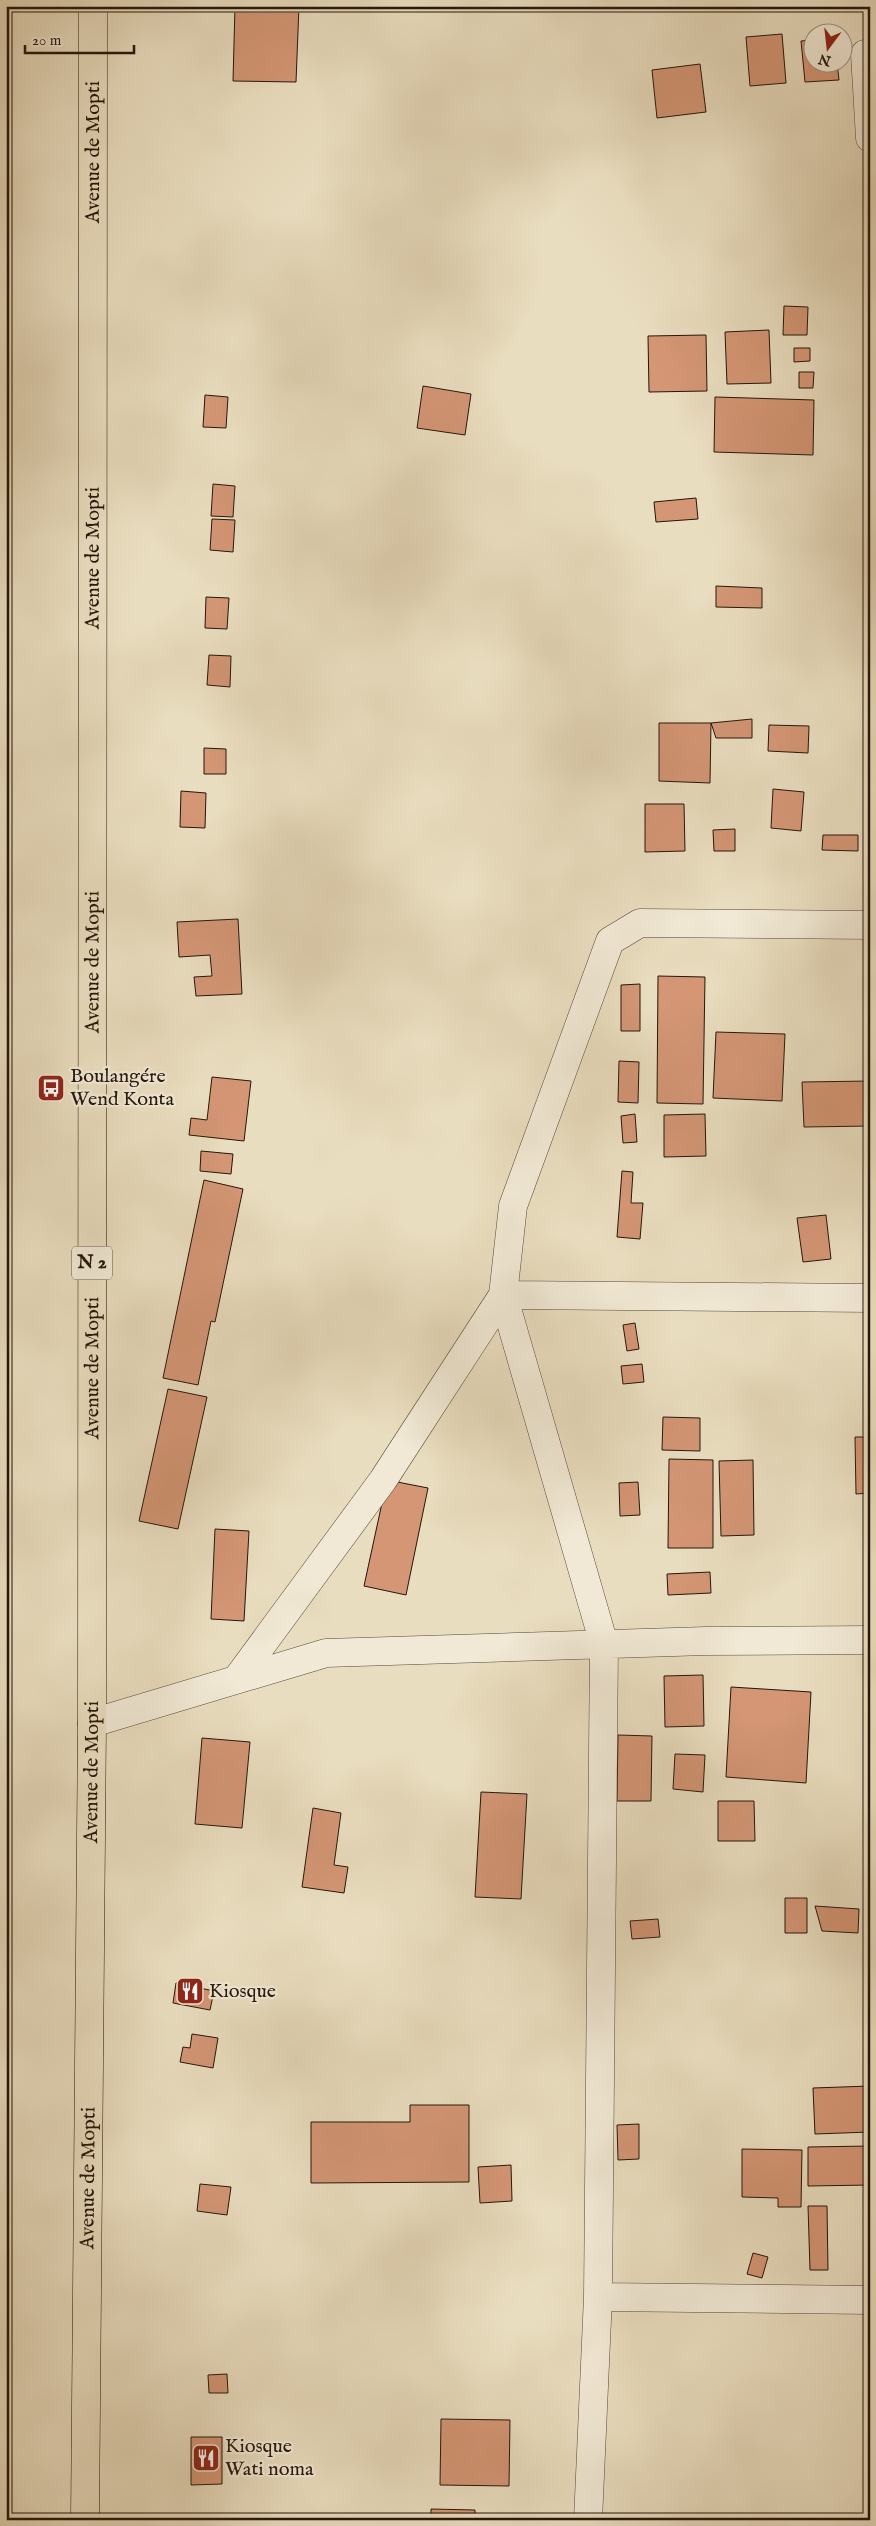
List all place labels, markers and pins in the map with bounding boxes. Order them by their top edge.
place label: Boulangére Wend Konta [70,1064,174,1112]
bus stop icon: Boulangére Wend Konta [36,1073,66,1103]
restaurant icon: Kiosque [175,1976,205,2006]
place label: Kiosque [209,1979,276,2004]
place label: Kiosque Wati noma [225,2434,314,2482]
restaurant icon: Kiosque Wati noma [191,2443,221,2473]

